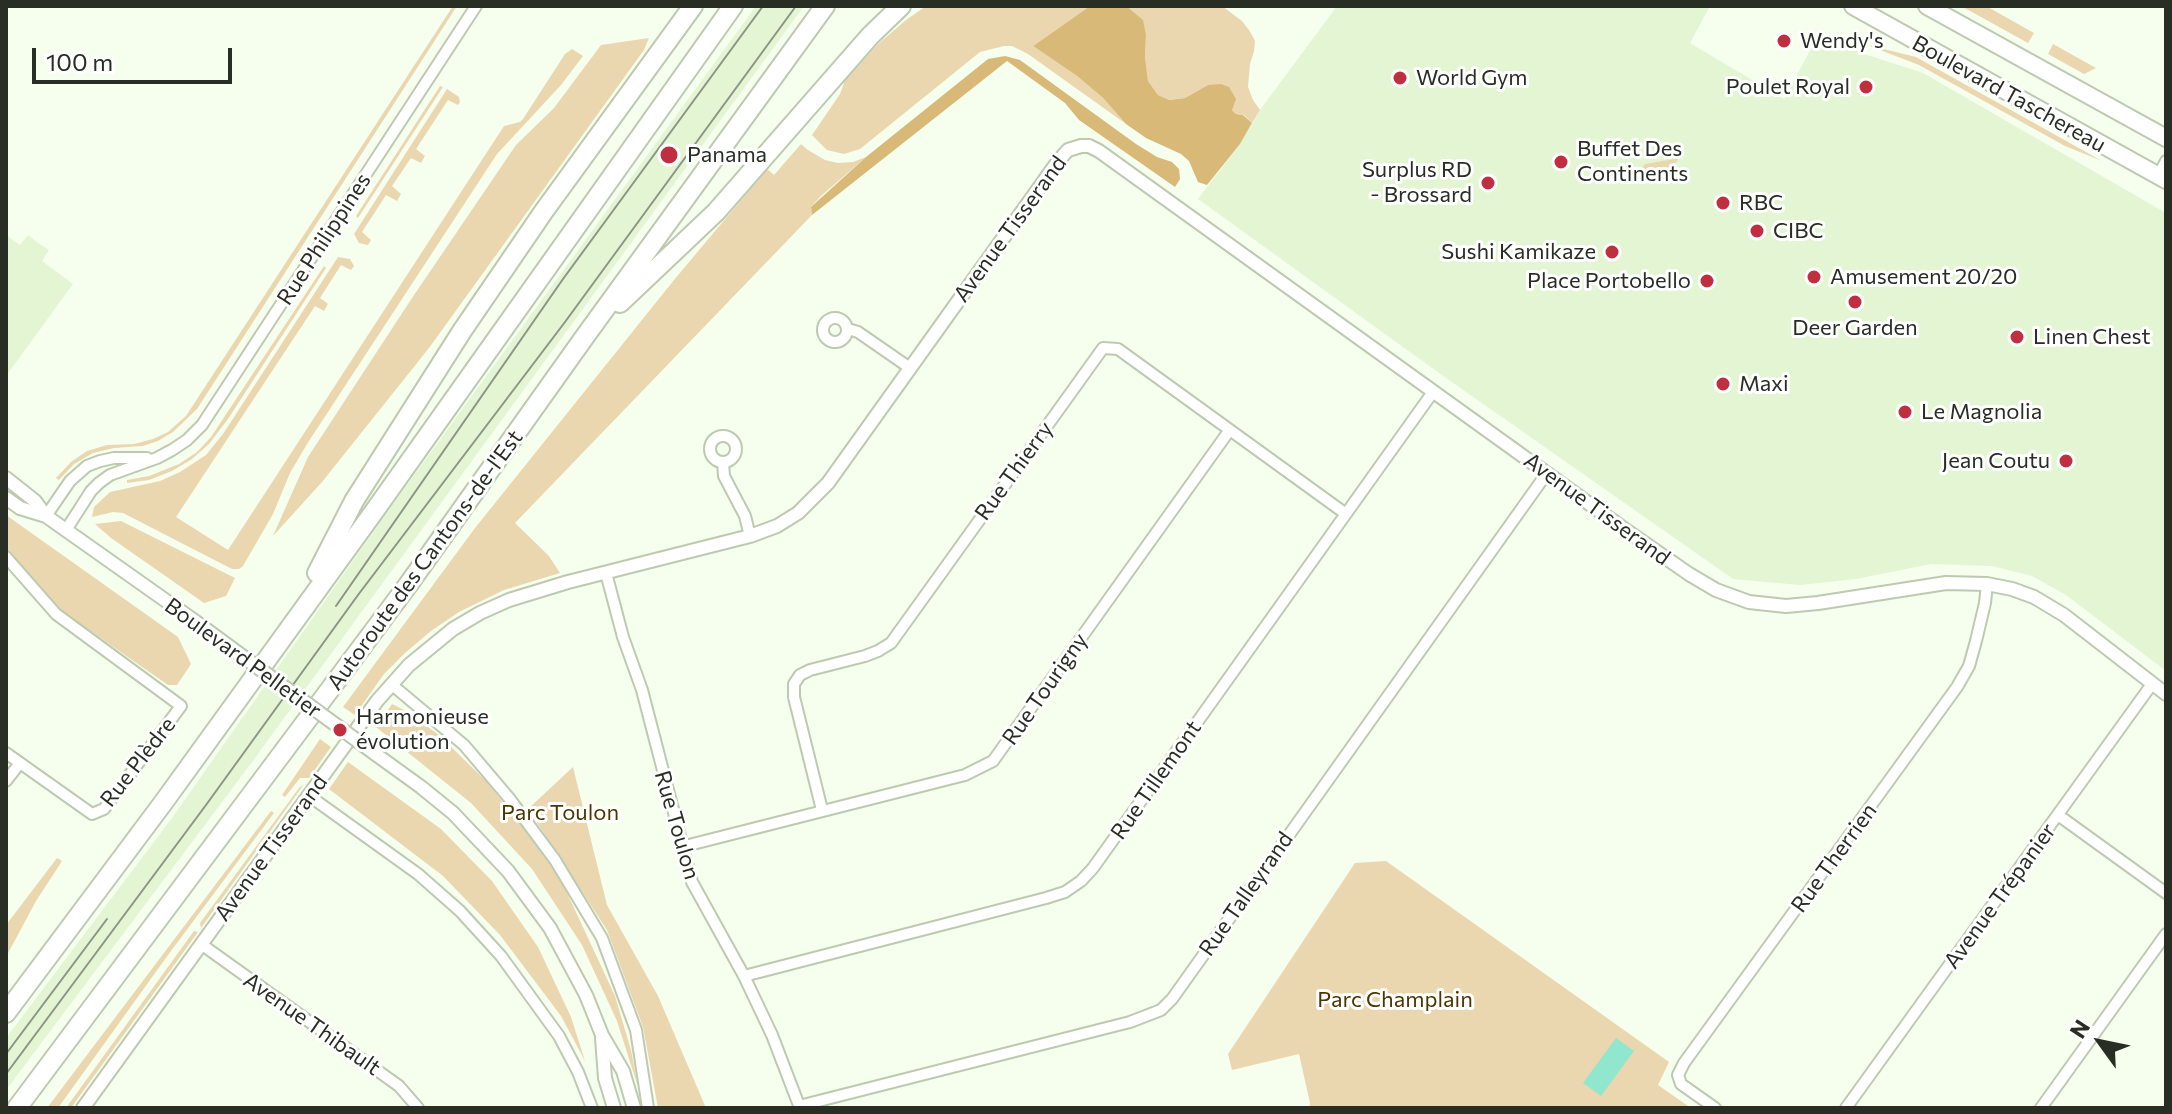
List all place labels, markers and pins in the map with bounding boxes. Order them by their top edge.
place label: Wendy's [1800,28,1884,54]
marker: Wendy's [1775,32,1793,50]
place label: World Gym [1416,65,1528,91]
marker: World Gym [1391,69,1409,87]
place label: Poulet Royal [1726,74,1850,100]
marker: Poulet Royal [1857,78,1875,96]
place label: Buffet Des Continents [1577,136,1688,188]
place label: Panama [687,142,767,168]
marker: Panama [658,144,680,166]
marker: Buffet Des Continents [1552,153,1570,171]
place label: Surplus RD - Brossard [1362,157,1472,208]
marker: Surplus RD - Brossard [1479,174,1497,192]
place label: RBC [1739,190,1783,216]
marker: RBC [1714,194,1732,212]
place label: CIBC [1773,218,1823,244]
marker: CIBC [1748,222,1766,240]
place label: Sushi Kamikaze [1441,239,1596,265]
marker: Sushi Kamikaze [1603,243,1621,261]
place label: Amusement 20/20 [1830,264,2017,290]
place label: Place Portobello [1527,268,1691,294]
marker: Amusement 20/20 [1805,268,1823,286]
marker: Place Portobello [1698,272,1716,290]
marker: Deer Garden [1846,293,1864,311]
place label: Deer Garden [1792,315,1918,341]
place label: Linen Chest [2033,324,2151,350]
marker: Linen Chest [2008,328,2026,346]
place label: Maxi [1739,371,1789,397]
marker: Maxi [1714,375,1732,393]
place label: Le Magnolia [1921,399,2042,425]
marker: Le Magnolia [1896,403,1914,421]
place label: Jean Coutu [1942,448,2050,474]
marker: Jean Coutu [2057,452,2075,470]
place label: Harmonieuse évolution [356,704,489,756]
marker: Harmonieuse évolution [331,721,349,739]

